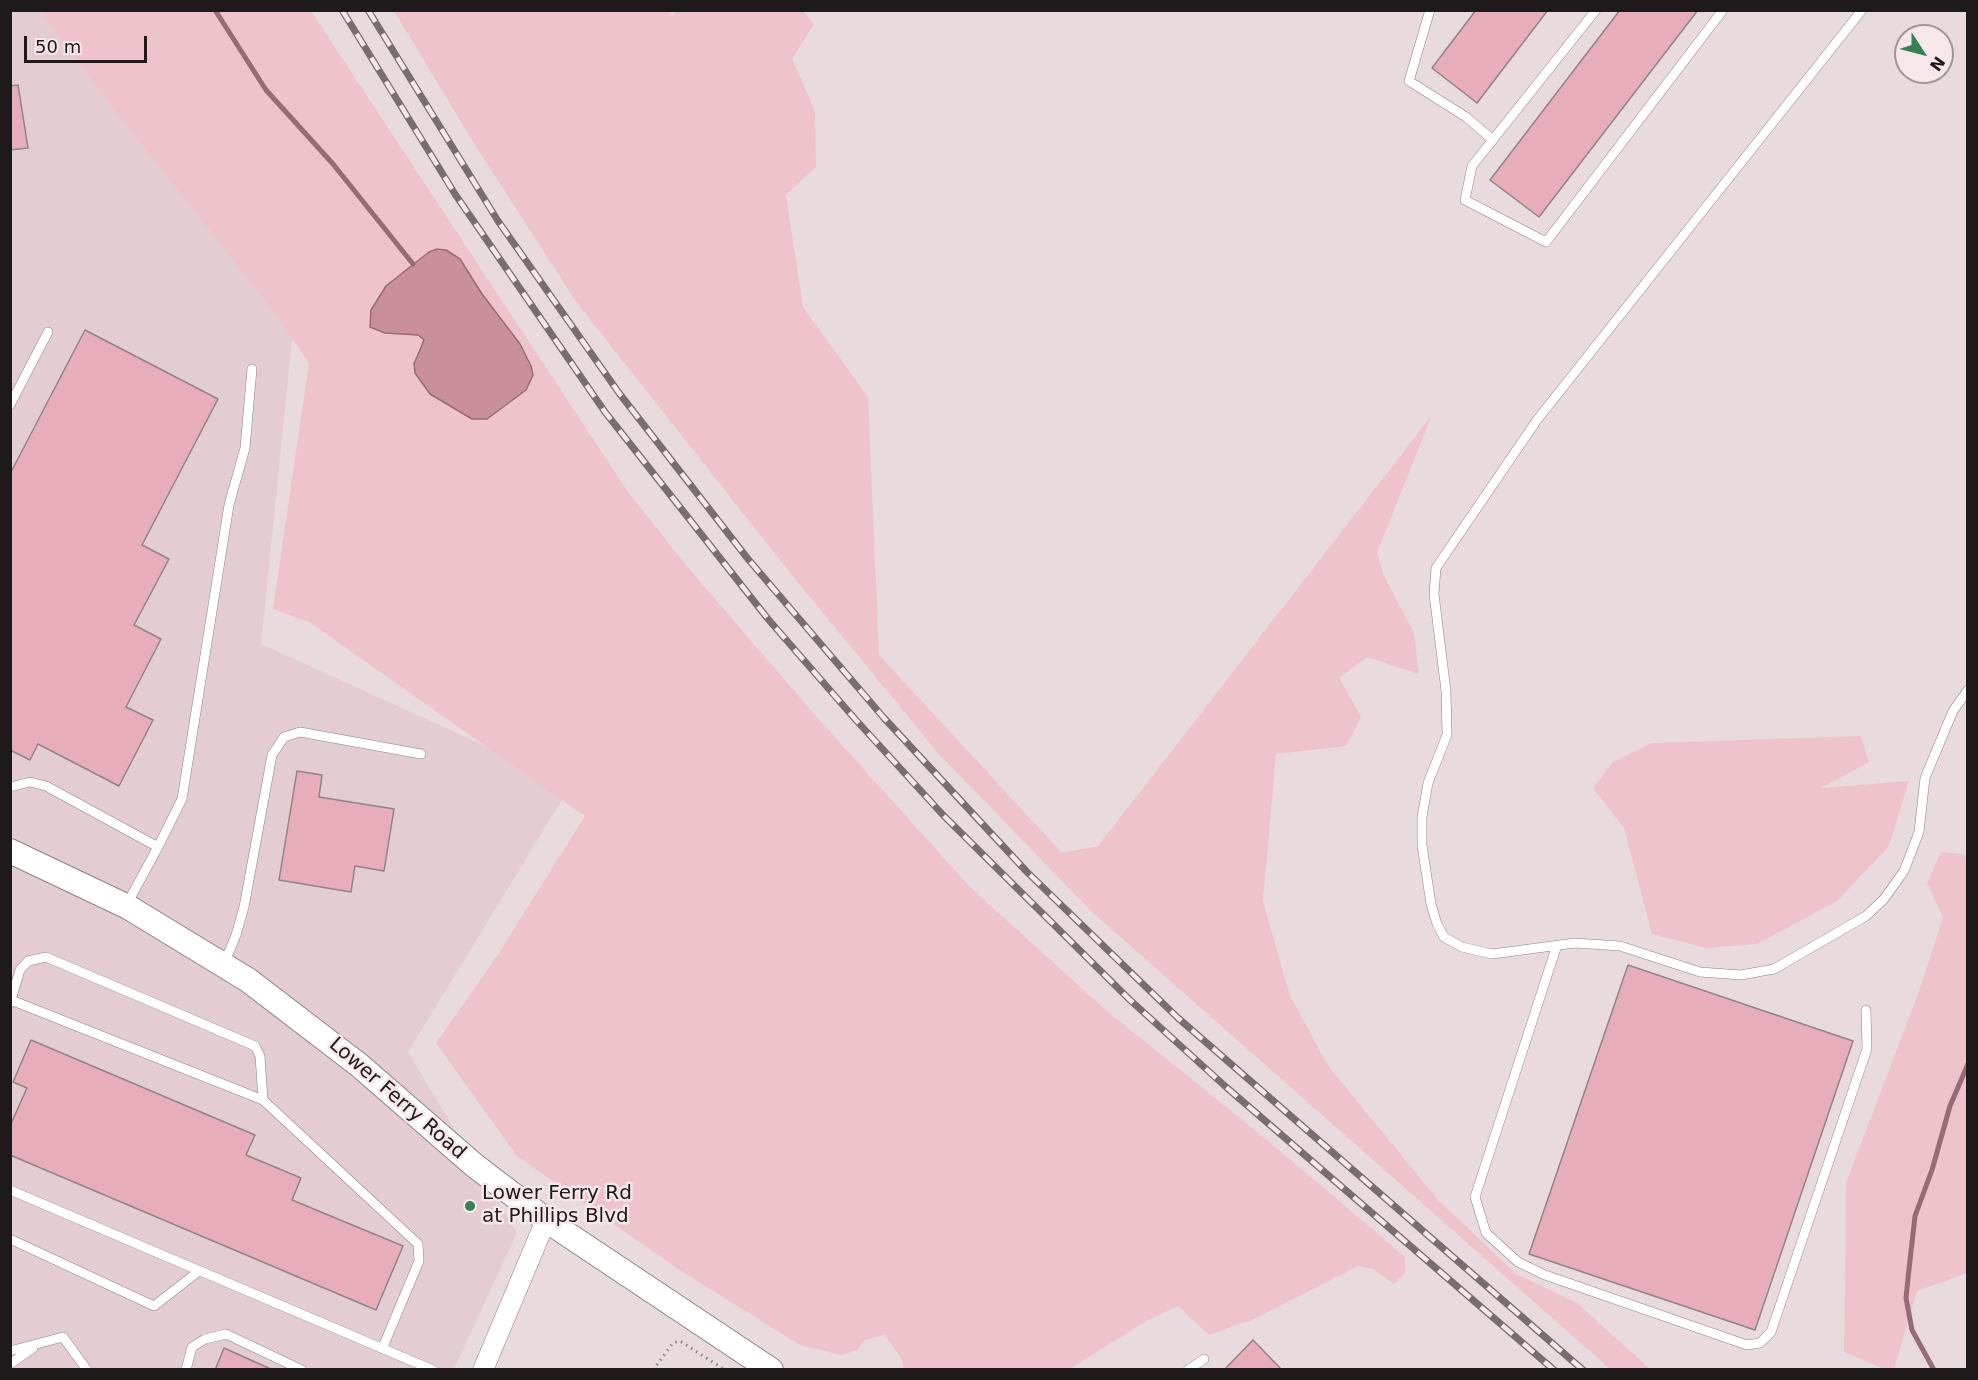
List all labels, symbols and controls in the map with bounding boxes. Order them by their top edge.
scale bar [27,24,150,62]
north arrow [1894,24,1954,84]
text: 50 m [35,36,81,57]
text: N [1926,53,1949,75]
street label: Lower Ferry Road [324,1033,470,1165]
place label: Lower Ferry Rd at Phillips Blvd [482,1182,632,1229]
marker: Lower Ferry Rd at Phillips Blvd [463,1199,477,1213]

